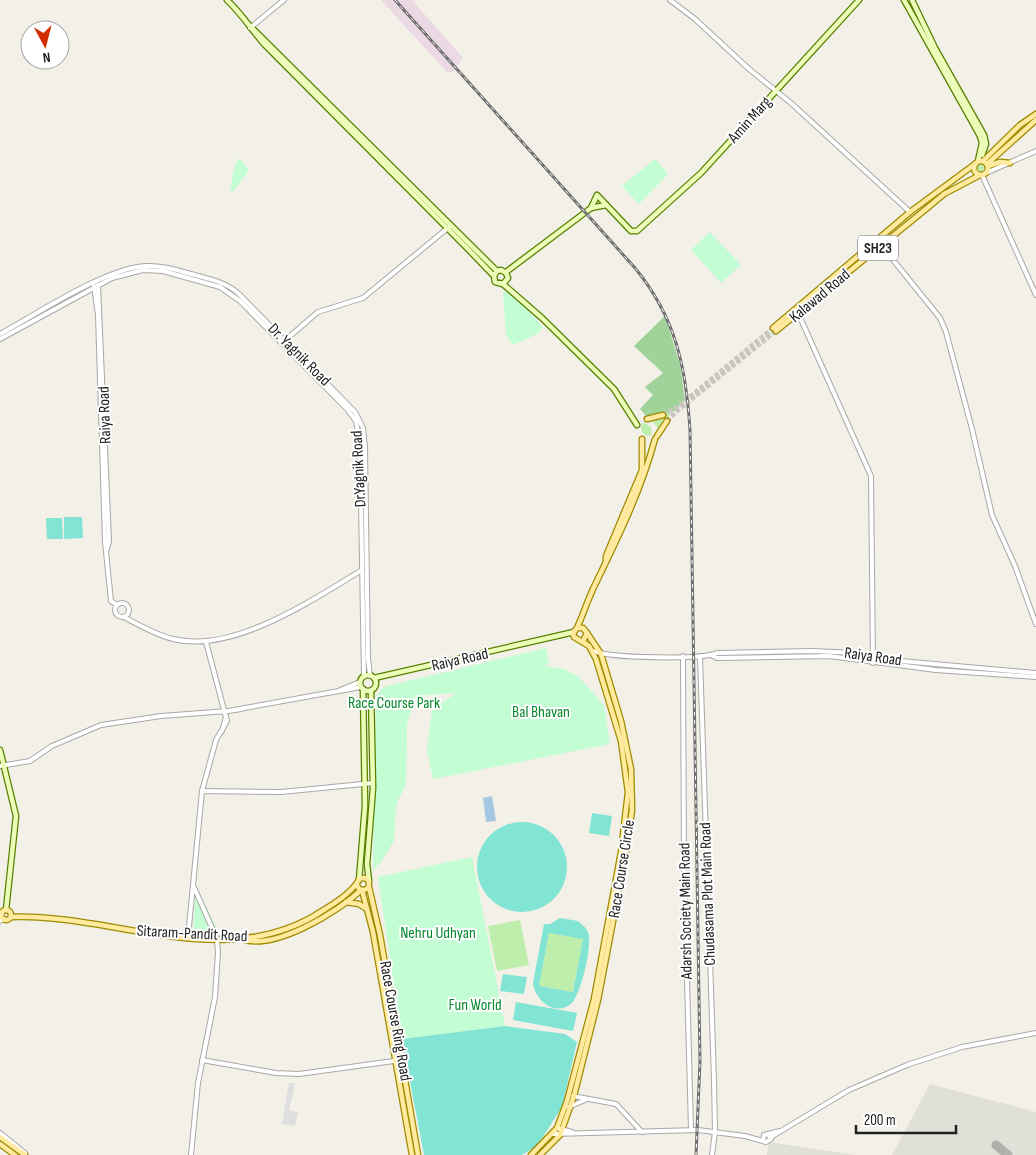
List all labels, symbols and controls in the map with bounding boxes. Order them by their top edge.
north arrow [20,20,70,70]
text: N [42,49,51,66]
street label: Amin Marg [724,93,776,148]
road number: SH23 [858,236,898,260]
street label: Kalawad Road [786,265,854,327]
street label: Dr. Yagnik Road [264,320,334,390]
street label: Raiya Road [95,386,115,444]
street label: Dr.Yagnik Road [348,430,370,508]
street label: Raiya Road [430,644,490,676]
street label: Raiya Road [843,644,903,670]
park label: Race Course Park [348,694,440,713]
park label: Bal Bhavan [512,703,570,722]
street label: Race Course Circle [605,818,639,920]
street label: Chudasama Plot Main Road [696,822,720,966]
street label: Adarsh Society Main Road [675,843,697,980]
street label: Sitaram-Pandit Road [136,922,248,946]
park label: Nehru Udhyan [400,924,476,943]
street label: Race Course Ring Road [375,960,415,1082]
park label: Fun World [448,996,502,1015]
scale bar [856,1102,956,1134]
text: 200 m [864,1111,896,1130]

